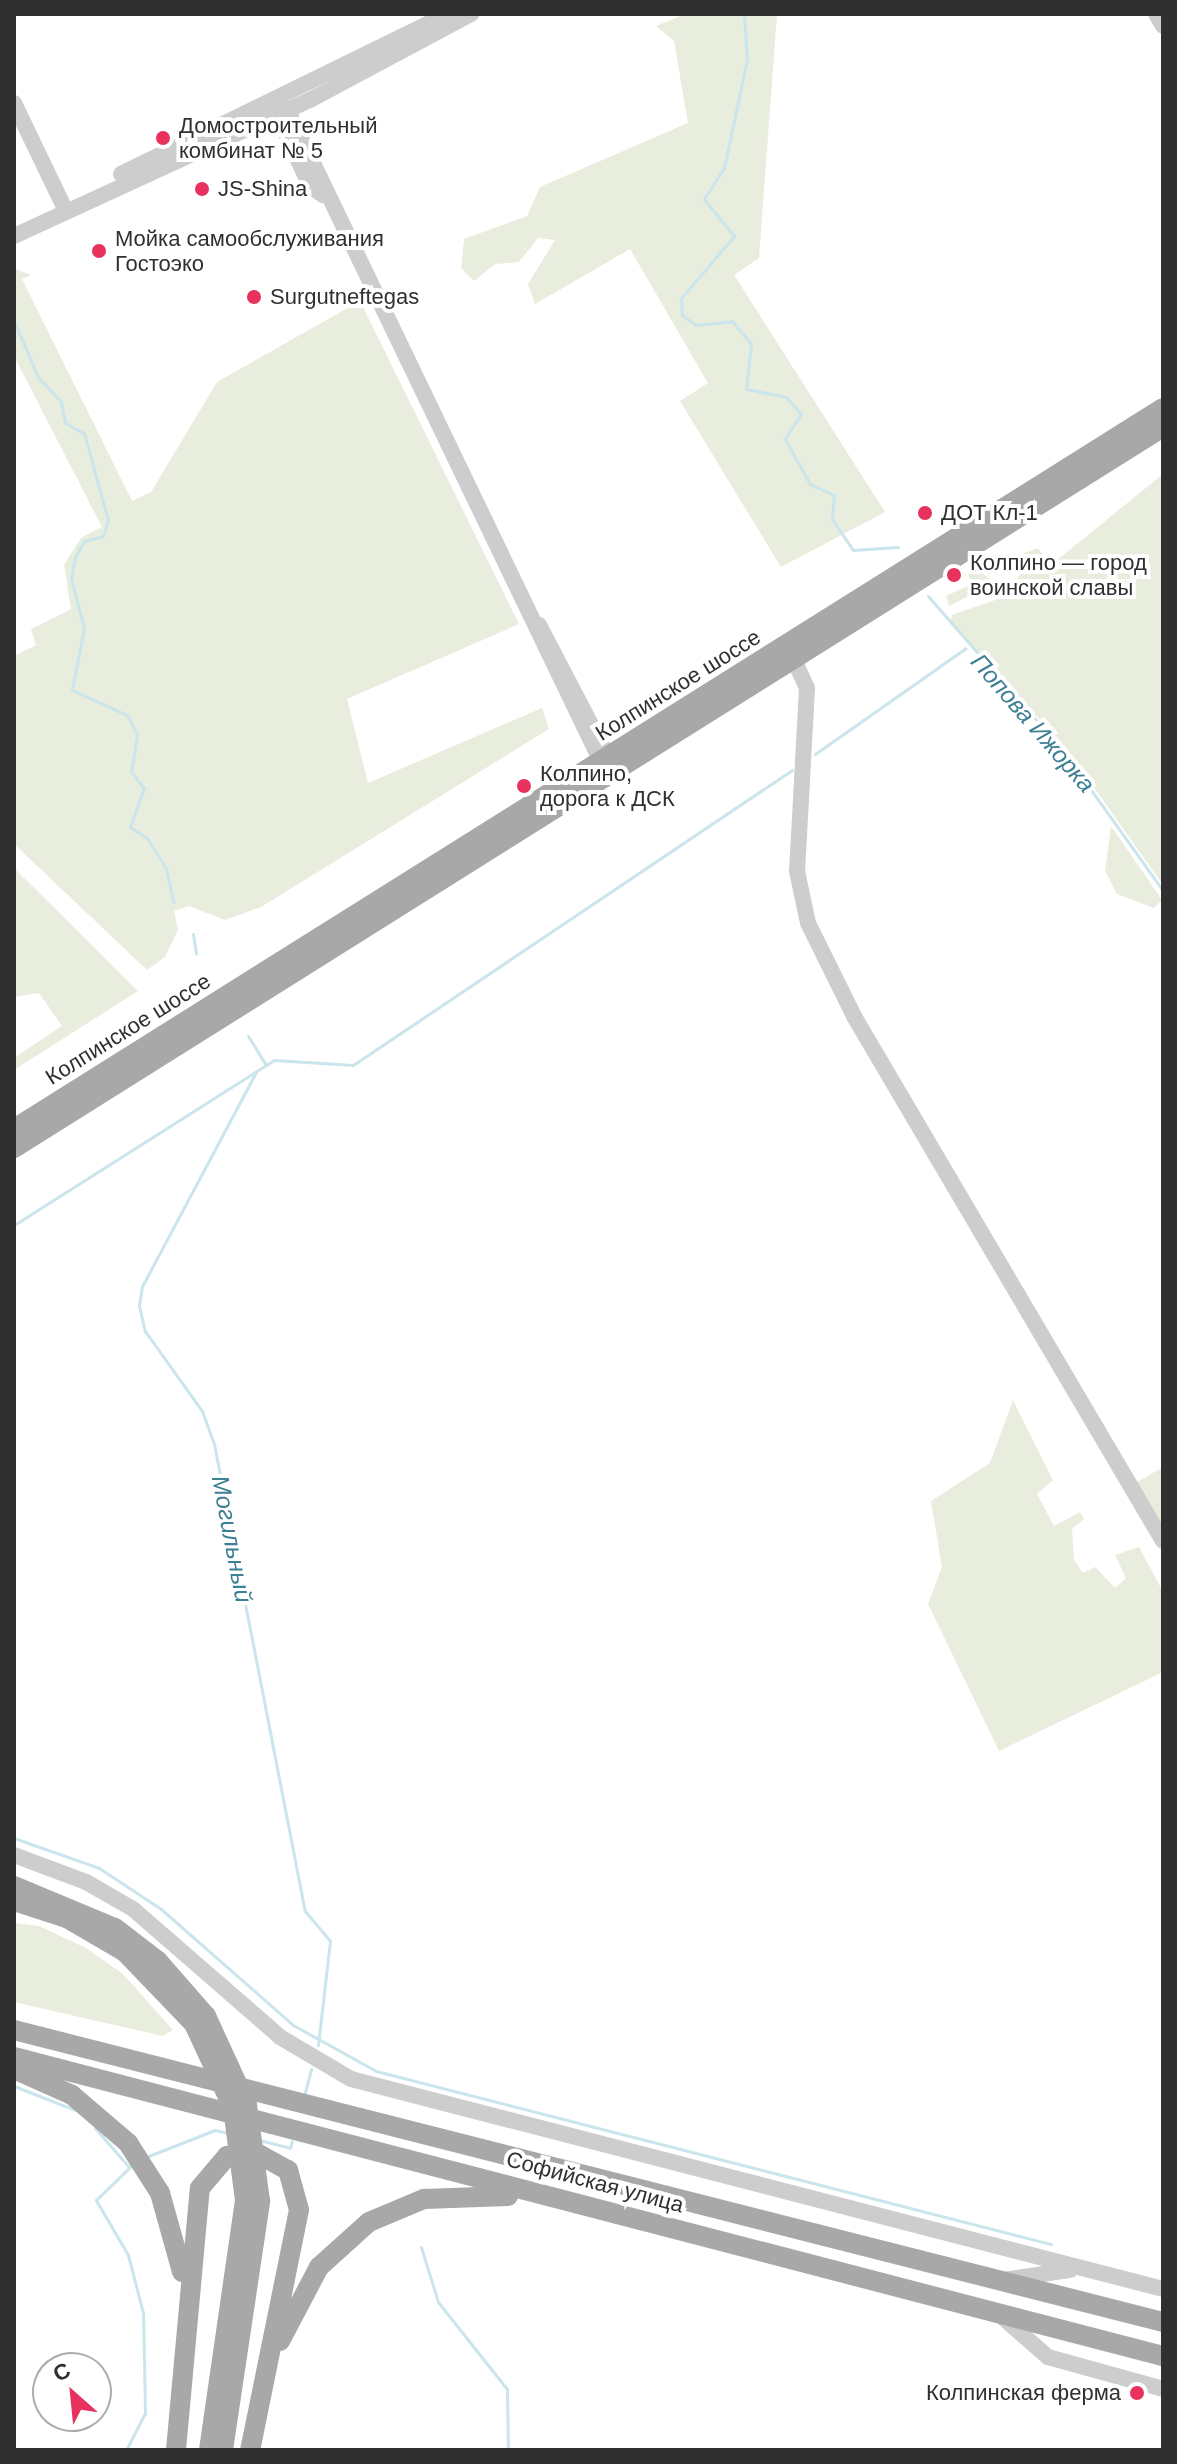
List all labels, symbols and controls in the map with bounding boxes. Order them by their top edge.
place label: Домостроительный комбинат № 5 [179,112,377,164]
marker: Домостроительный комбинат № 5 [154,129,172,147]
place label: JS-Shina [218,176,307,202]
marker: JS-Shina [193,180,211,198]
place label: Мойка самообслуживания Гостоэко [115,225,384,276]
marker: Мойка самообслуживания Гостоэко [90,242,108,260]
place label: Surgutneftegas [270,284,419,310]
marker: Surgutneftegas [245,288,263,306]
place label: ДОТ Кл-1 [941,500,1038,526]
marker: ДОТ Кл-1 [916,504,934,522]
place label: Колпино — город воинской славы [970,549,1147,600]
marker: Колпино — город воинской славы [945,566,963,584]
street label: Колпинское шоссе [591,624,765,746]
water label: Попова Ижорка [965,648,1101,798]
place label: Колпино, дорога к ДСК [540,760,675,812]
marker: Колпино, дорога к ДСК [515,777,533,795]
street label: Колпинское шоссе [41,968,215,1090]
water label: Могильный [206,1473,258,1605]
street label: Софийская улица [503,2146,687,2218]
north arrow [32,2352,112,2432]
text: С [49,2357,75,2387]
place label: Колпинская ферма [926,2380,1121,2406]
marker: Колпинская ферма [1128,2384,1146,2402]

